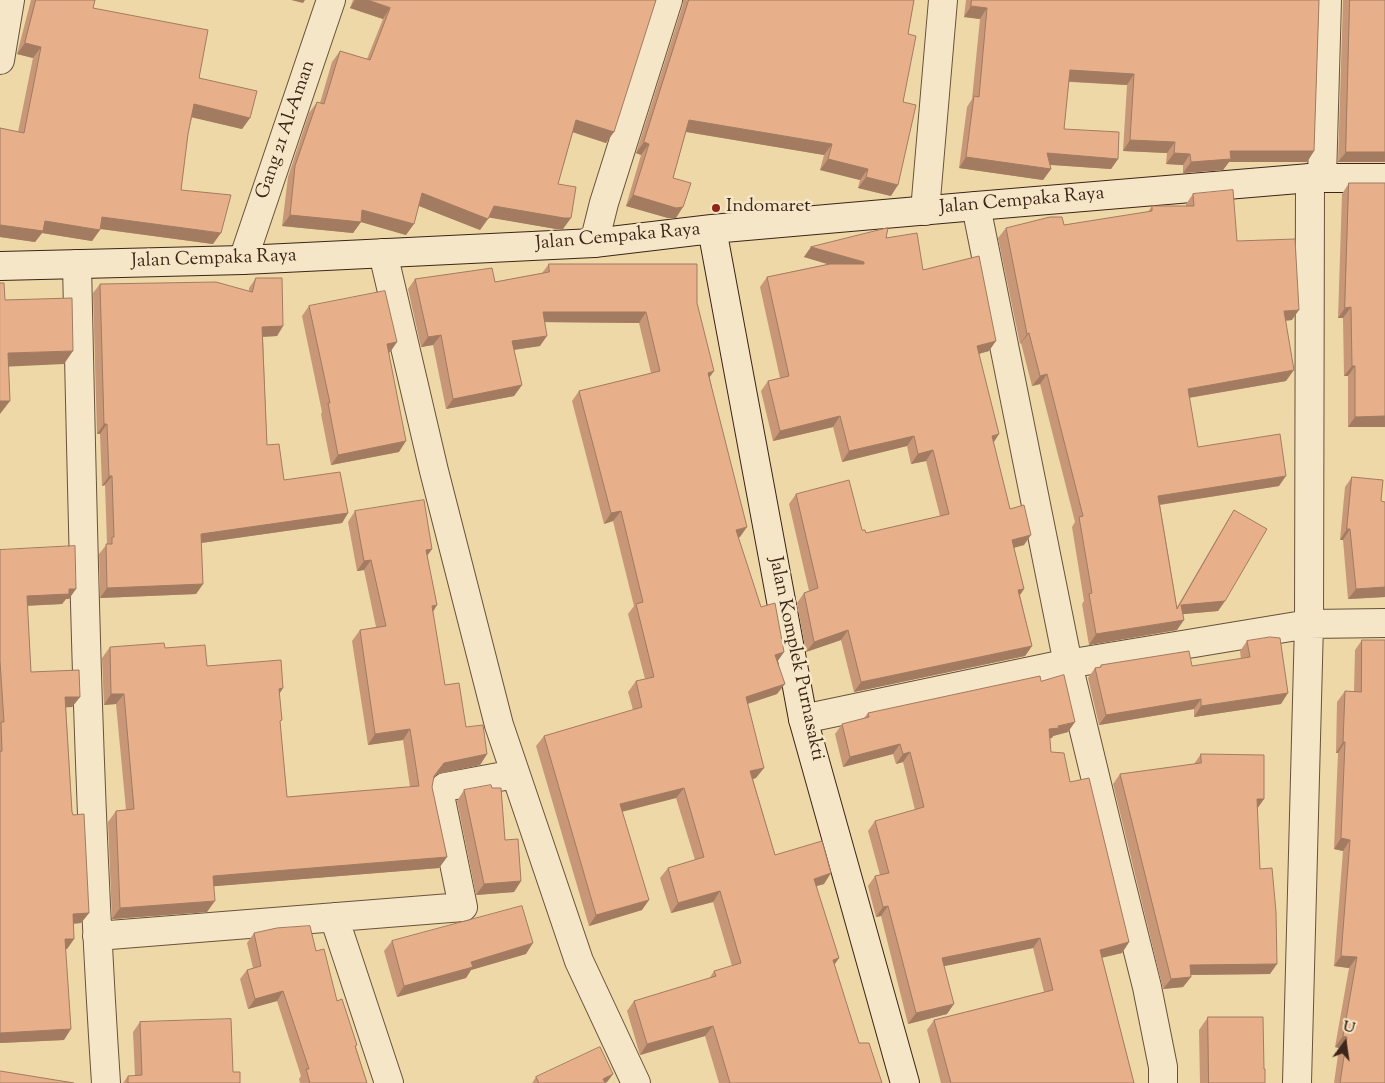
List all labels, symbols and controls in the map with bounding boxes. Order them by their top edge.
street label: Gang 21 Al-Aman [253,58,321,202]
street label: Jalan Cempaka Raya [939,183,1105,221]
place label: Indomaret [726,197,811,219]
marker: Indomaret [710,202,722,214]
street label: Jalan Cempaka Raya [535,219,701,257]
street label: Jalan Cempaka Raya [131,246,297,274]
street label: Jalan Komplek Purnasakti [762,555,828,763]
text: U [1341,1017,1357,1040]
north arrow [1320,1018,1370,1068]

